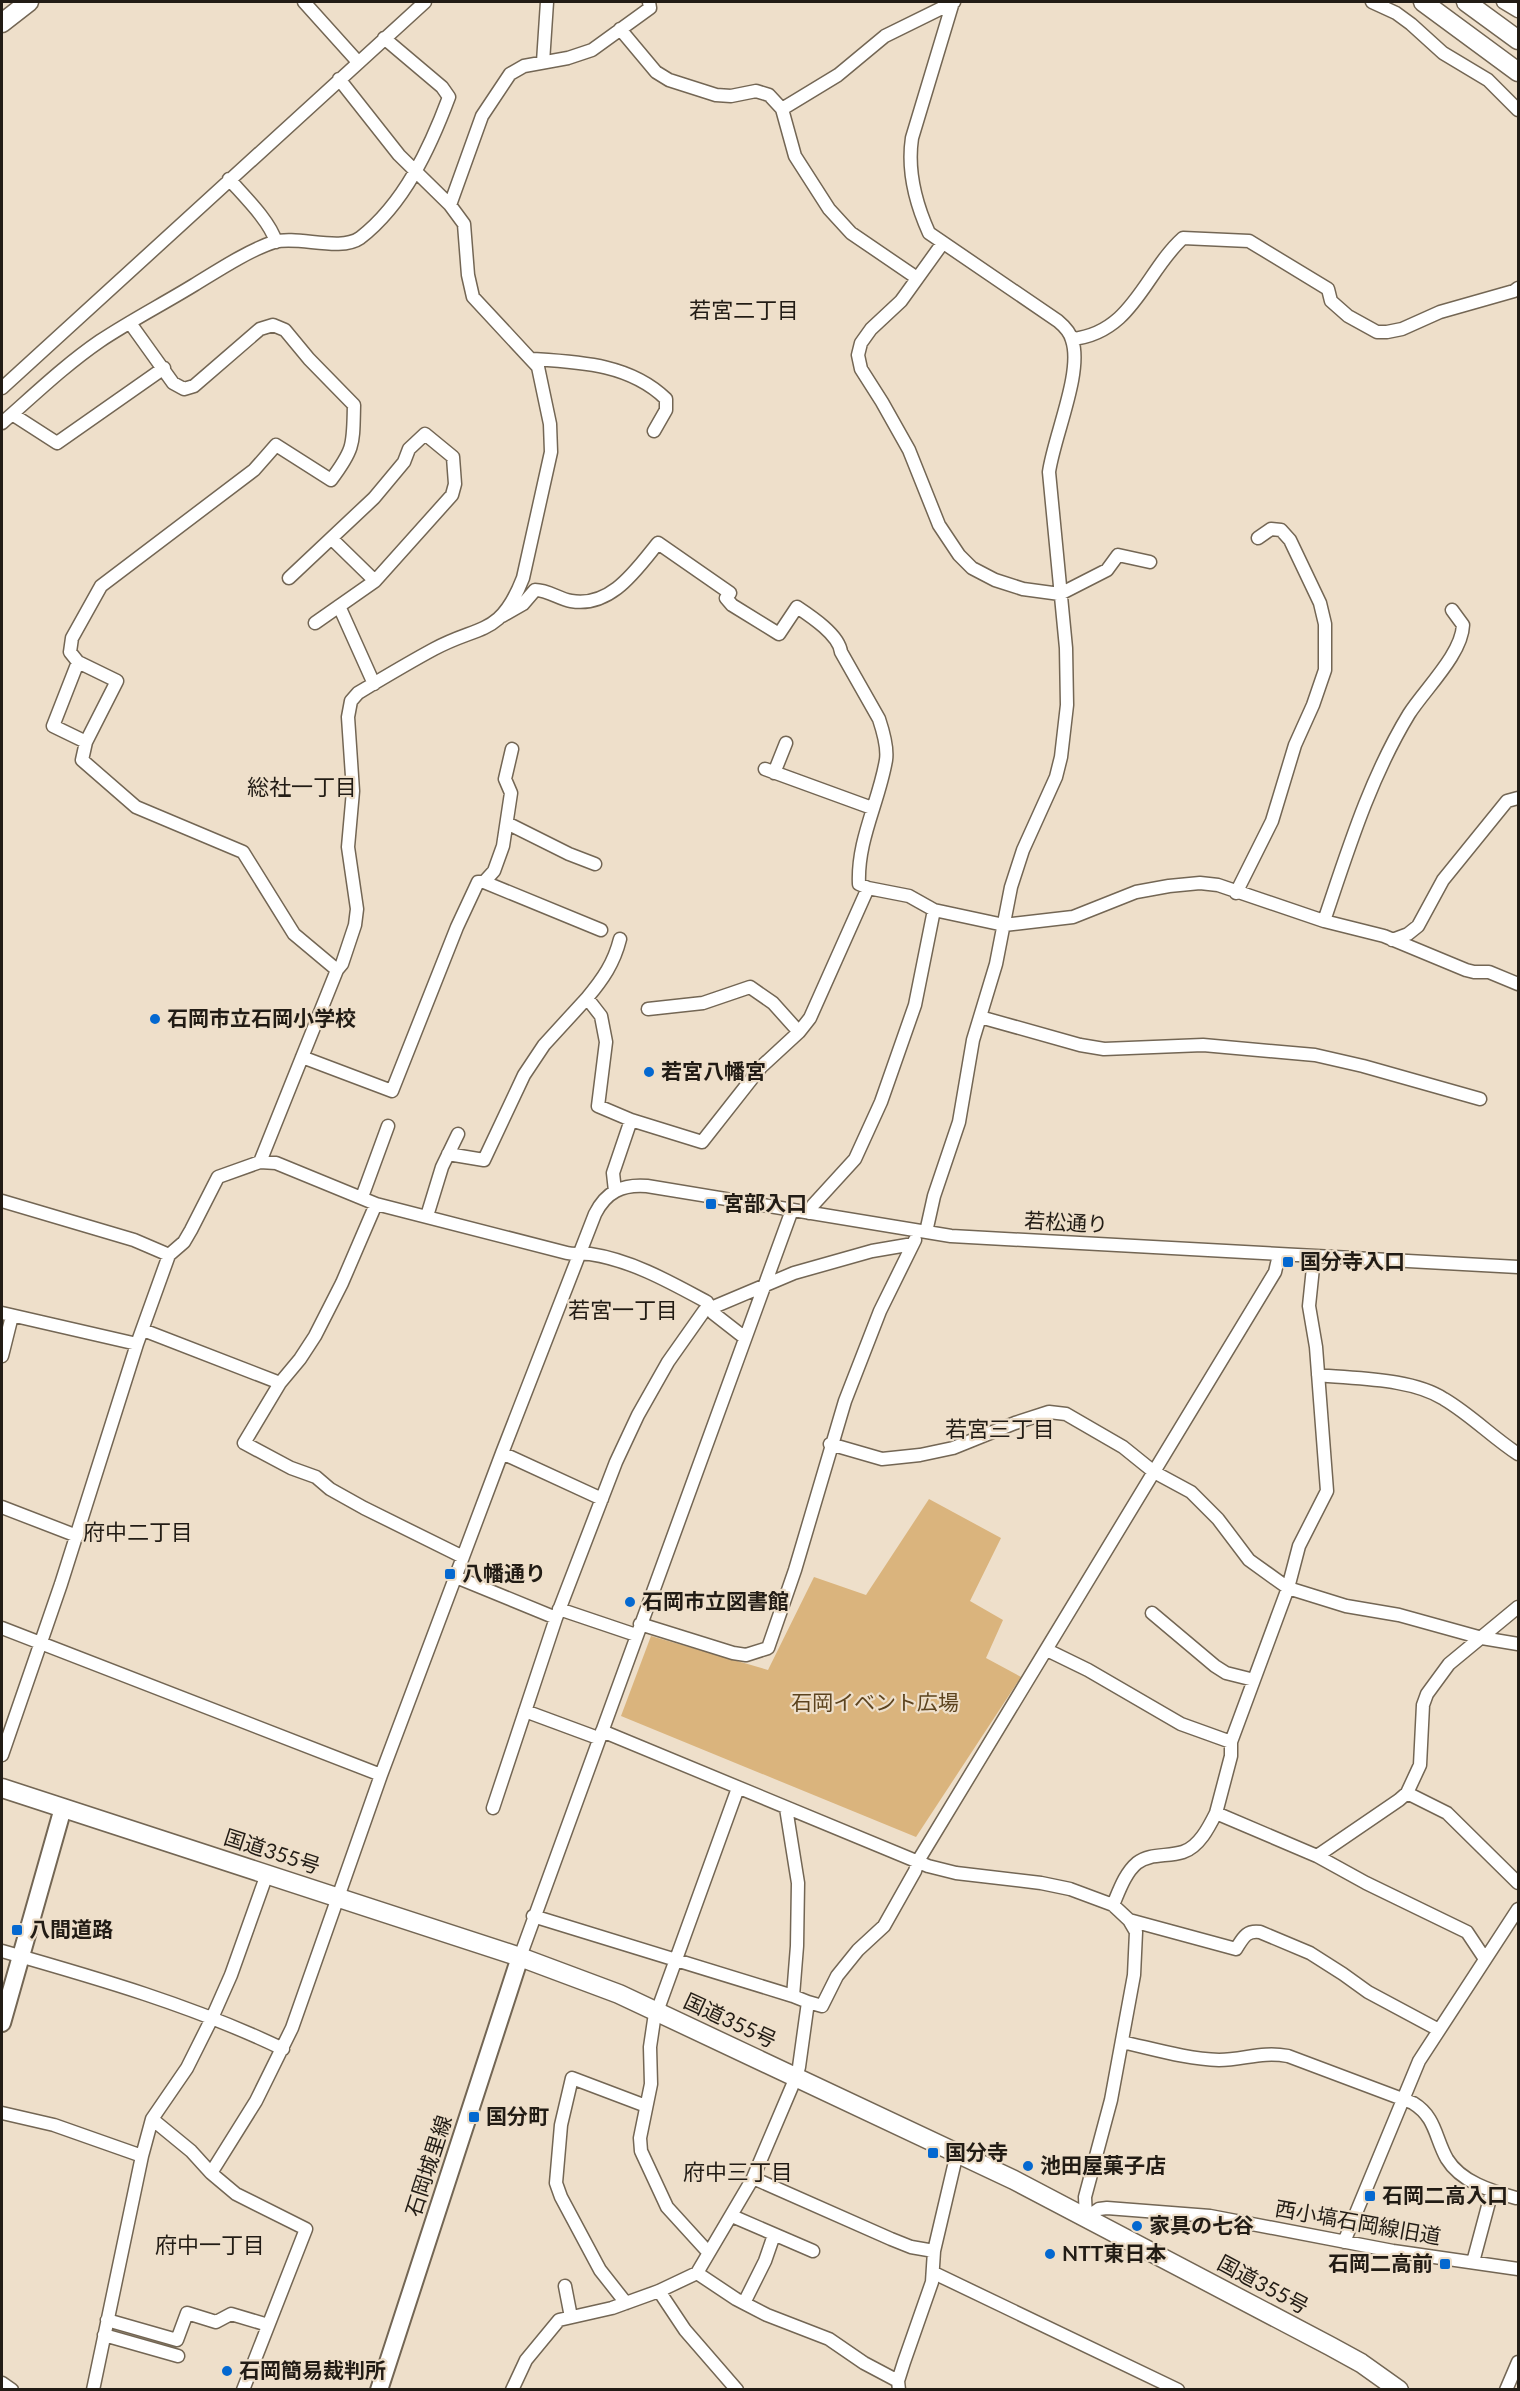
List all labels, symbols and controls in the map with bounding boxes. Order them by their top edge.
district label: 若宮二丁目 [689,296,799,323]
district label: 総社一丁目 [247,773,357,800]
place label: 石岡市立石岡小学校 [167,1005,356,1030]
marker: 石岡市立石岡小学校 [148,1012,162,1026]
place label: 若宮八幡宮 [661,1058,766,1083]
marker: 若宮八幡宮 [642,1065,656,1079]
place label: 宮部入口 [723,1190,807,1215]
marker: 宮部入口 [704,1197,718,1211]
street label: 若松通り [1023,1207,1109,1236]
place label: 国分寺入口 [1300,1248,1405,1273]
marker: 国分寺入口 [1281,1255,1295,1269]
district label: 若宮一丁目 [568,1296,678,1323]
district label: 若宮三丁目 [945,1415,1055,1442]
district label: 府中二丁目 [83,1518,193,1545]
place label: 八幡通り [462,1560,546,1585]
marker: 八幡通り [443,1567,457,1581]
place label: 石岡市立図書館 [642,1588,789,1613]
marker: 石岡市立図書館 [623,1595,637,1609]
park label: 石岡イベント広場 [791,1689,959,1714]
street label: 国道355号 [221,1823,324,1878]
place label: 八間道路 [29,1916,113,1941]
marker: 八間道路 [10,1923,24,1937]
street label: 国道355号 [680,1987,781,2052]
place label: 国分町 [486,2103,549,2128]
marker: 国分町 [467,2110,481,2124]
street label: 石岡城里線 [399,2112,456,2219]
place label: 国分寺 [945,2139,1008,2164]
marker: 国分寺 [926,2146,940,2160]
place label: 池田屋菓子店 [1040,2152,1166,2177]
district label: 府中三丁目 [683,2158,793,2185]
marker: 池田屋菓子店 [1021,2159,1035,2173]
place label: 石岡二高入口 [1382,2182,1508,2207]
marker: 石岡二高入口 [1363,2189,1377,2203]
street label: 西小塙石岡線旧道 [1273,2195,1443,2248]
place label: 家具の七谷 [1149,2212,1254,2237]
marker: 家具の七谷 [1130,2219,1144,2233]
district label: 府中一丁目 [155,2231,265,2258]
place label: NTT東日本 [1062,2240,1166,2265]
marker: NTT東日本 [1043,2247,1057,2261]
street label: 国道355号 [1214,2249,1314,2318]
place label: 石岡二高前 [1328,2250,1433,2275]
marker: 石岡二高前 [1438,2257,1452,2271]
place label: 石岡簡易裁判所 [239,2357,386,2382]
marker: 石岡簡易裁判所 [220,2364,234,2378]

